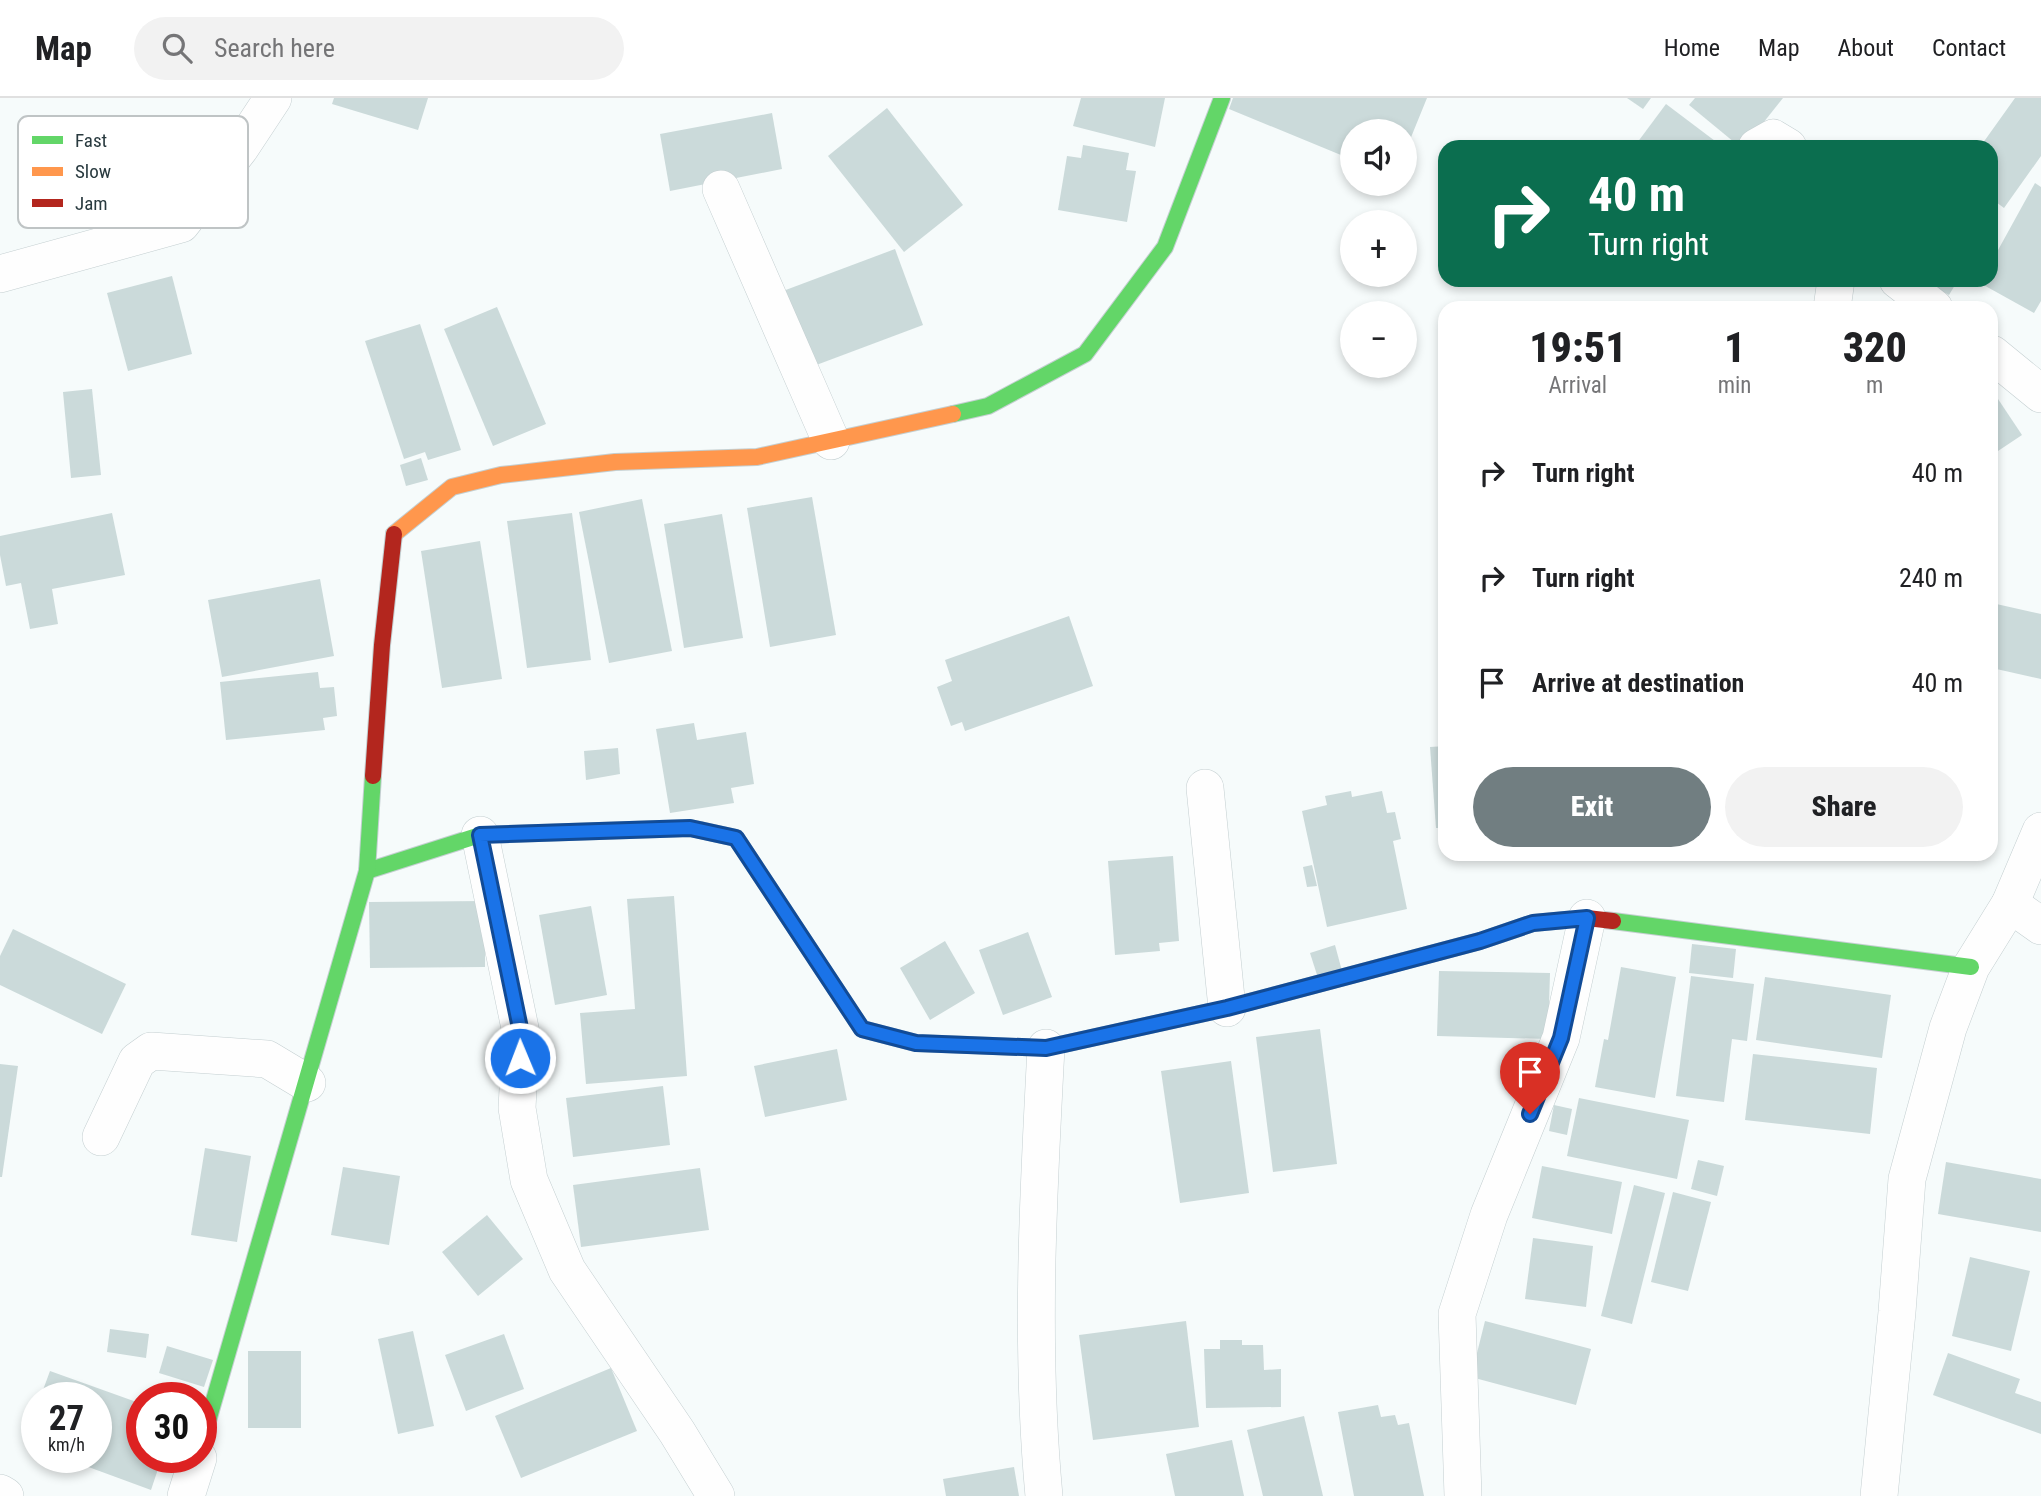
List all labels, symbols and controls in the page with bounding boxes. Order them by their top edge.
search box [134,17,624,80]
text: Map [35,29,92,68]
icon: search [158,29,196,67]
text: Search here [214,33,335,63]
text: Home [1664,34,1720,62]
text: Map [1758,34,1800,62]
text: About [1838,34,1894,62]
text: Contact [1932,34,2006,62]
legend [18,116,248,228]
map controls [1340,119,1417,378]
button: sound [1340,119,1417,196]
text: Fast [75,129,107,152]
text: Slow [75,160,111,183]
text: 40 m [1588,166,1685,223]
icon: right [1473,168,1564,259]
text: Jam [75,192,108,215]
button: + [1340,210,1417,287]
text: Turn right [1588,225,1709,263]
button: − [1340,301,1417,378]
text: 19:51 [1529,323,1626,372]
text: 1 [1724,323,1745,372]
text: 320 [1843,323,1907,372]
text: Arrival [1549,372,1607,399]
text: min [1718,372,1751,399]
text: m [1866,372,1883,399]
icon: right [1473,454,1511,492]
text: Turn right [1532,458,1634,488]
text: 40 m [1912,458,1963,488]
icon: right [1473,559,1511,597]
text: Turn right [1532,563,1634,593]
text: 240 m [1899,563,1963,593]
icon: arrive [1473,664,1511,702]
text: Arrive at destination [1532,668,1744,698]
text: 40 m [1912,668,1963,698]
button: Exit [1473,767,1711,847]
button: Share [1725,767,1963,847]
position arrow [483,1021,557,1095]
pin [1500,1042,1560,1114]
icon: arrive [1511,1053,1549,1091]
speed limit sign: 30 [126,1382,217,1473]
text: 27 [49,1398,84,1439]
text: km/h [48,1434,85,1455]

